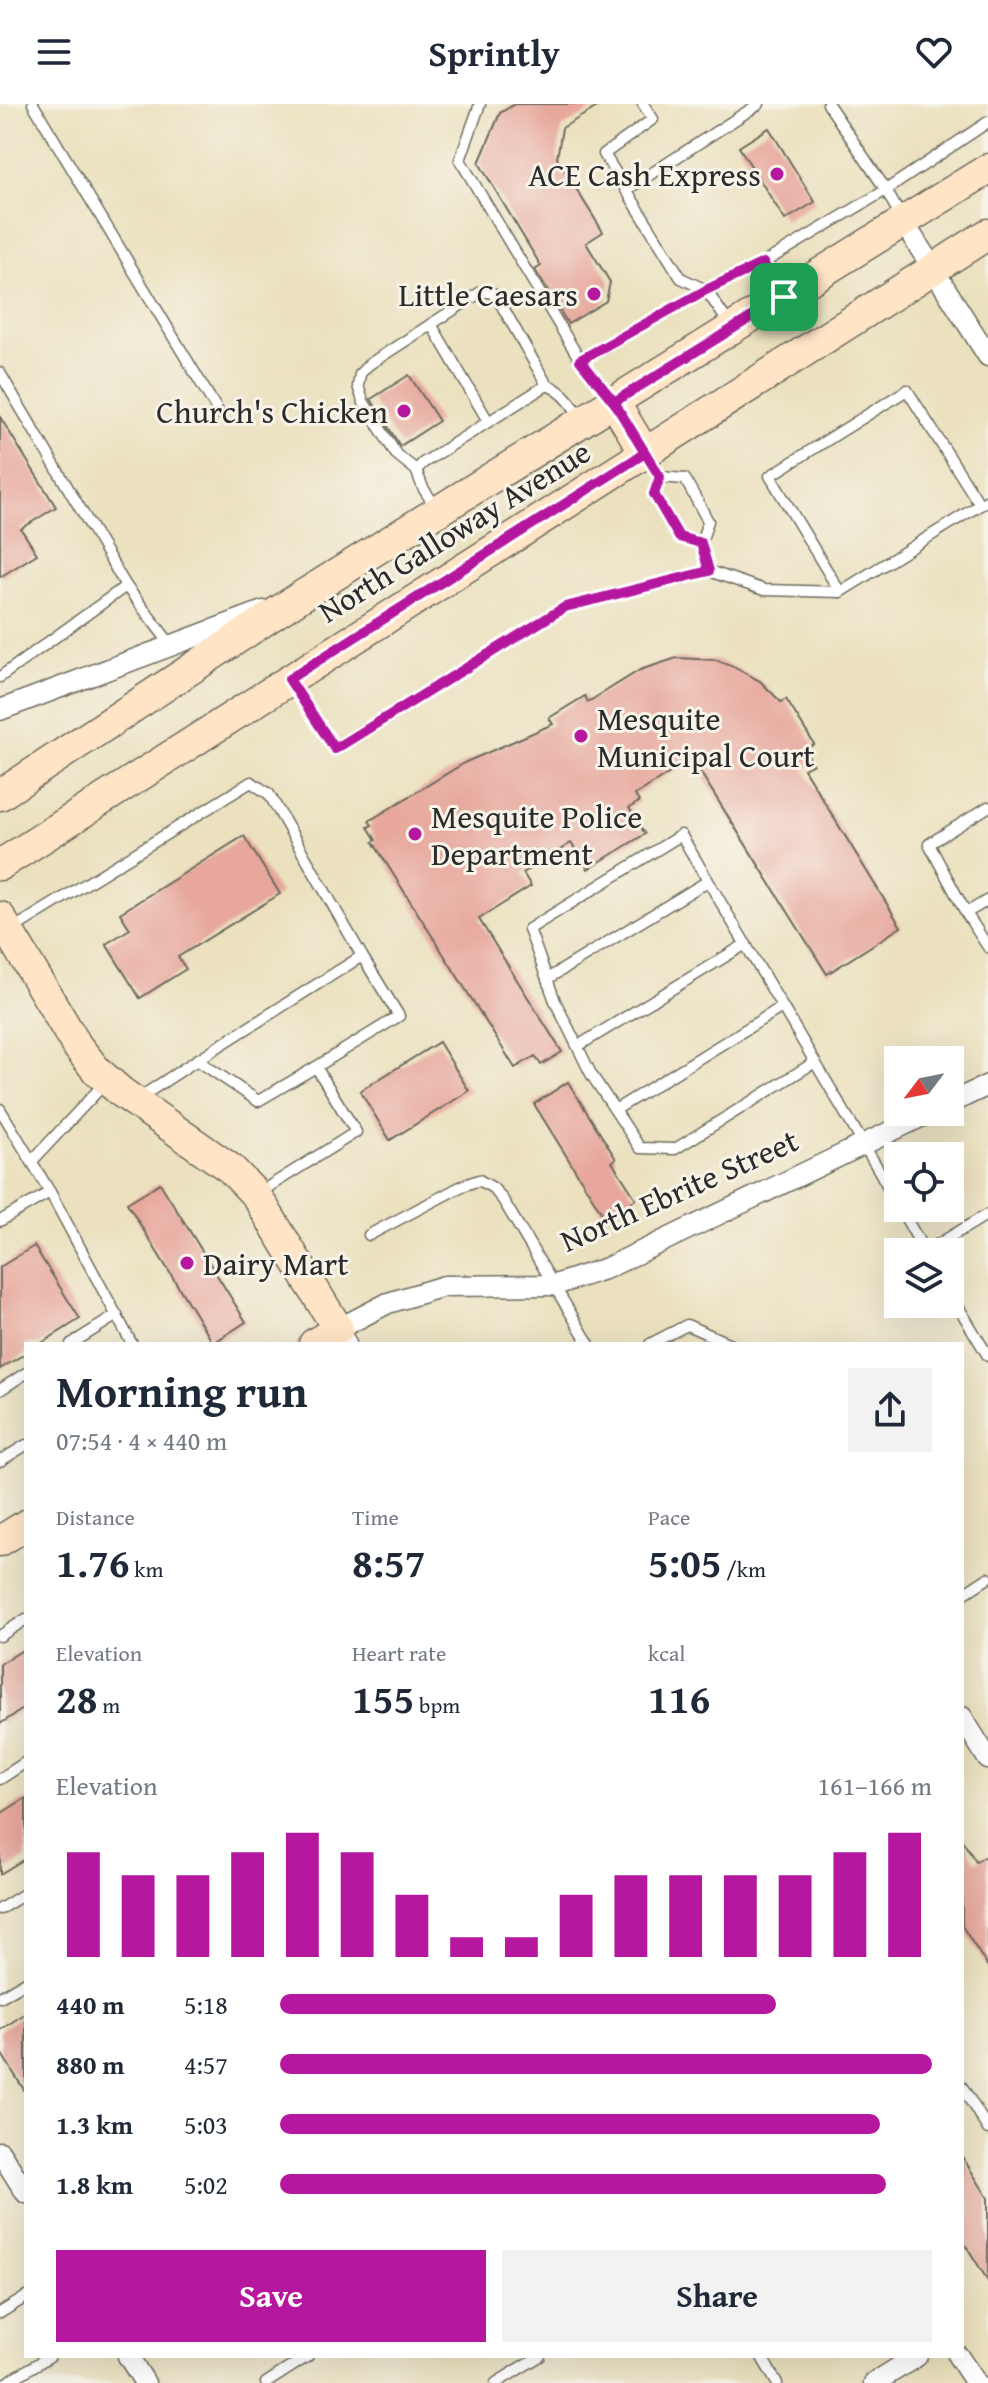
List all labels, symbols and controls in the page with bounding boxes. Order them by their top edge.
text: Sprintly [428,26,560,79]
icon: menu [32,30,76,74]
icon: heart [912,30,956,74]
place label: ACE Cash Express [528,151,761,198]
marker: ACE Cash Express [768,165,786,183]
pin [750,263,818,331]
place label: Little Caesars [399,271,578,318]
icon: arrive [762,275,806,319]
marker: Little Caesars [585,285,603,303]
place label: Church's Chicken [156,388,388,435]
marker: Church's Chicken [395,402,413,420]
street label: North Galloway Avenue [309,428,599,634]
place label: Mesquite Municipal Court [597,695,815,779]
marker: Mesquite Municipal Court [572,727,590,745]
place label: Mesquite Police Department [431,793,642,877]
marker: Mesquite Police Department [406,825,424,843]
north arrow [884,1046,964,1126]
map controls [884,1046,964,1318]
street label: North Ebrite Street [553,1116,805,1264]
button: locate [884,1142,964,1222]
button: layers [884,1238,964,1318]
place label: Dairy Mart [203,1240,349,1287]
marker: Dairy Mart [178,1254,196,1272]
text: Morning run [56,1359,307,1423]
button: share [848,1368,932,1452]
text: 07:54 · 4 × 440 m [56,1421,227,1460]
text: Distance [56,1501,135,1533]
text: Time [352,1501,399,1533]
text: Pace [648,1501,690,1533]
text: 1.76 [56,1533,129,1592]
text: 8:57 [352,1533,425,1592]
text: 5:05 [648,1533,721,1592]
text: km [129,1553,163,1585]
text: /km [721,1553,766,1585]
text: Elevation [56,1637,142,1669]
text: Heart rate [352,1637,446,1669]
text: kcal [648,1637,686,1669]
text: 28 [56,1669,97,1728]
text: 155 [352,1669,414,1728]
text: 116 [648,1669,710,1728]
text: m [97,1689,120,1721]
text: bpm [414,1689,460,1721]
text: Elevation [56,1766,158,1805]
text: 161–166 m [818,1766,932,1805]
text: 440 m [56,1985,124,2024]
text: 5:18 [184,1985,228,2024]
text: 880 m [56,2045,124,2084]
text: 4:57 [184,2045,228,2084]
text: 1.3 km [56,2105,133,2144]
text: 5:03 [184,2105,228,2144]
text: 1.8 km [56,2165,133,2204]
text: 5:02 [184,2165,228,2204]
button: Save [56,2250,486,2342]
button: Share [502,2250,932,2342]

